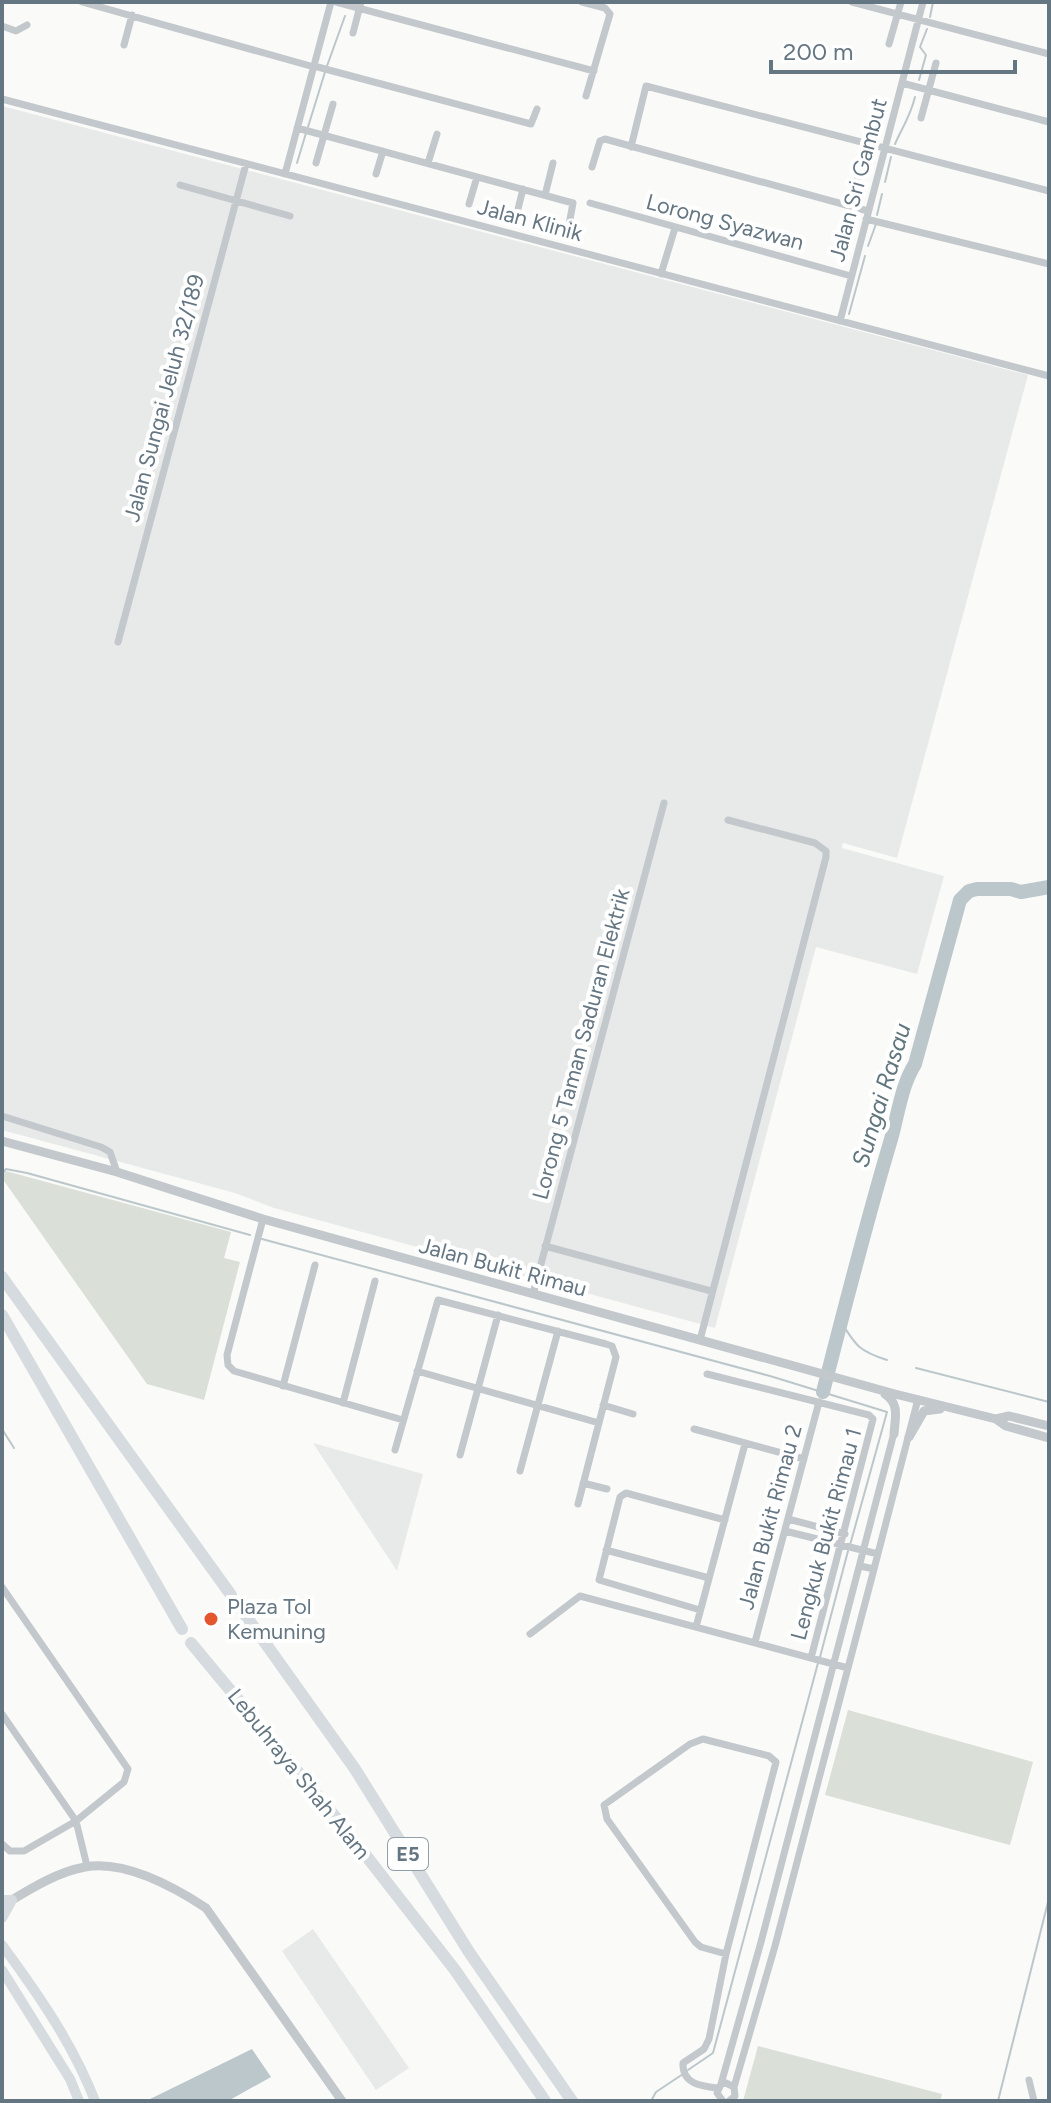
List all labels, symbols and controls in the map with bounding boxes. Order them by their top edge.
scale bar [771,24,1015,74]
text: 200 m [783,37,854,66]
street label: Jalan Sri Gambut [823,95,893,265]
street label: Lorong Syazwan [643,188,807,256]
street label: Jalan Klinik [474,193,586,247]
street label: Jalan Sungai Jeluh 32/189 [118,271,210,525]
street label: Lorong 5 Taman Saduran Elektrik [526,885,636,1203]
water label: Sungai Rasau [845,1019,917,1171]
street label: Jalan Bukit Rimau [416,1232,590,1302]
street label: Jalan Bukit Rimau 2 [732,1422,808,1612]
street label: Lengkuk Bukit Rimau 1 [785,1425,867,1643]
place label: Plaza Tol Kemuning [227,1593,326,1645]
marker: Plaza Tol Kemuning [202,1610,220,1628]
street label: Lebuhraya Shah Alam [222,1683,376,1865]
road number: E5 [388,1838,428,1870]

